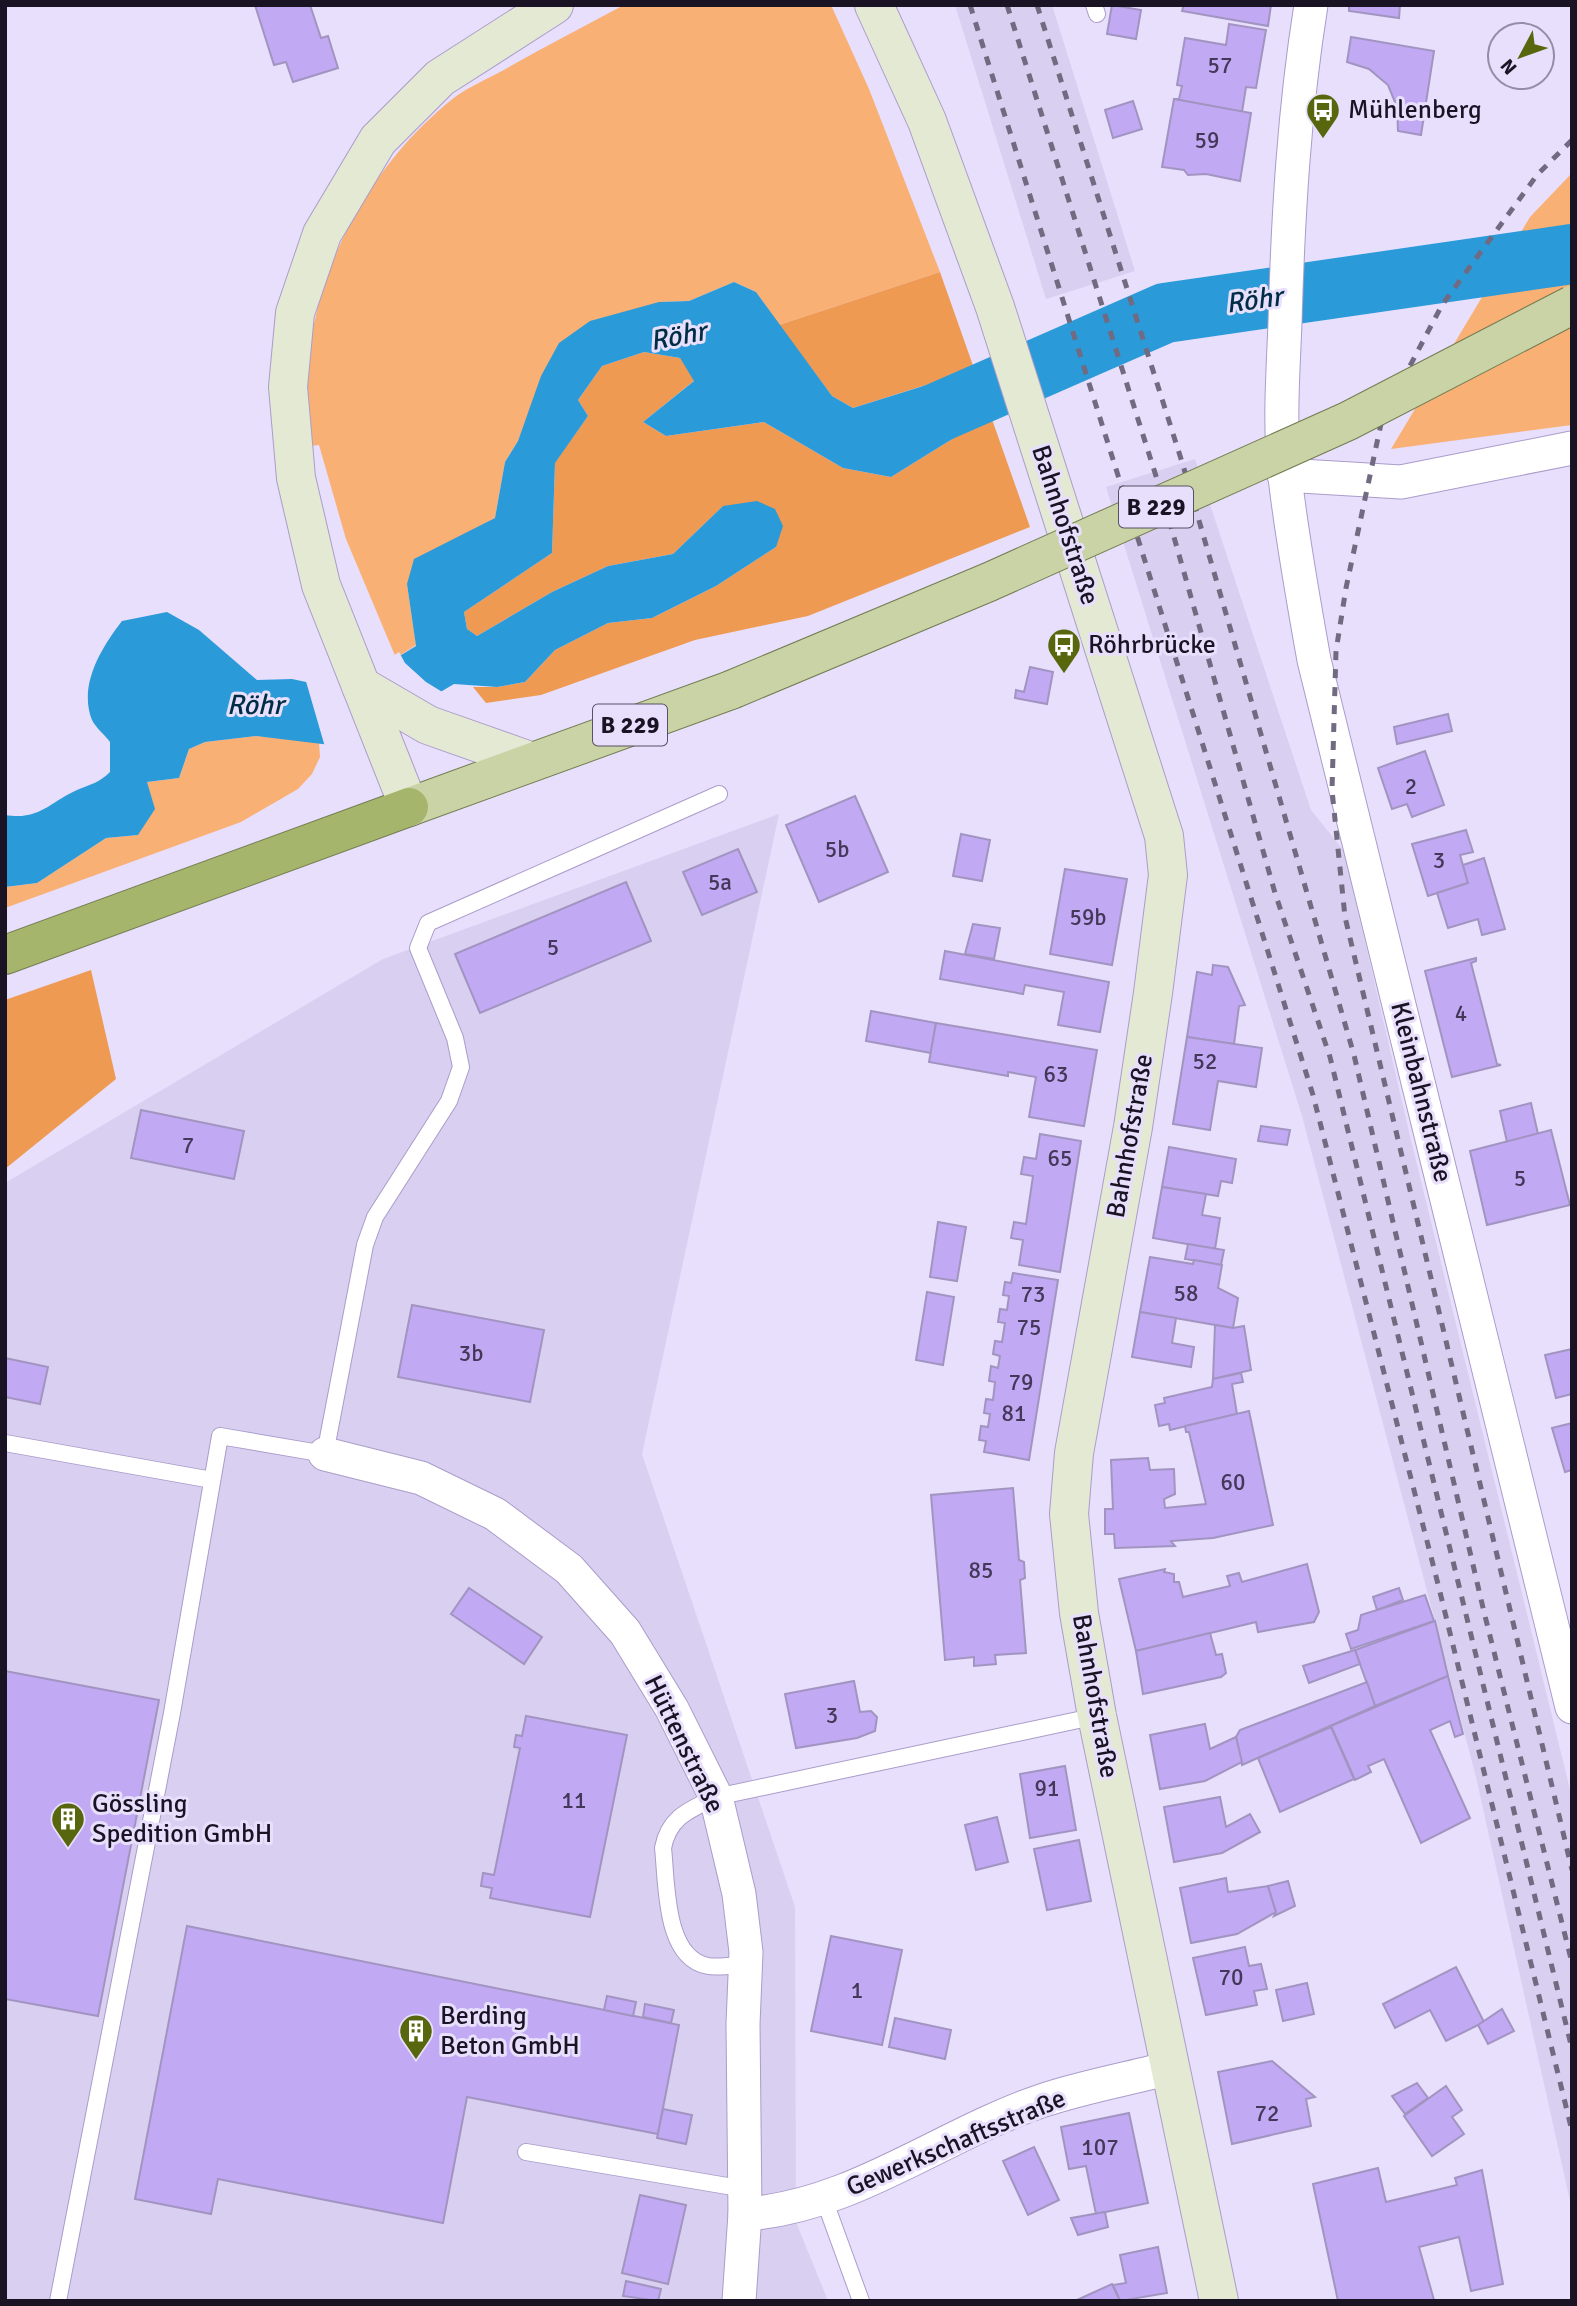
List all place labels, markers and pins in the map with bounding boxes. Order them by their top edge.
bus stop icon: Mühlenberg [1304,91,1342,140]
place label: Mühlenberg [1348,94,1482,126]
bus stop icon: Röhrbrücke [1045,626,1083,675]
place label: Röhrbrücke [1088,629,1216,661]
place label: Gössling Spedition GmbH [92,1788,272,1850]
building icon: Gössling Spedition GmbH [49,1800,87,1849]
place label: Berding Beton GmbH [440,2000,580,2062]
building icon: Berding Beton GmbH [397,2012,435,2061]

